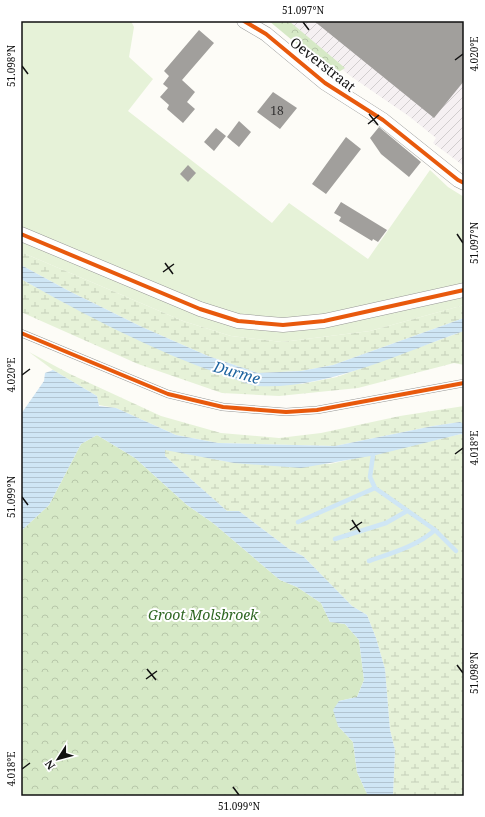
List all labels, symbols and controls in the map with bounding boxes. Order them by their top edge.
text: 51.097°N [282,3,324,17]
street label: Oeverstraat [286,32,360,96]
text: 4.020°E [467,36,481,72]
text: 51.098°N [4,45,18,87]
house number: 18 [270,102,284,119]
text: 51.097°N [467,222,481,264]
water label: Durme [210,356,263,388]
text: 4.020°E [4,357,18,393]
text: 4.018°E [467,430,481,466]
text: 51.099°N [4,476,18,518]
park label: Groot Molsbroek [148,605,259,624]
text: 51.098°N [467,652,481,694]
north arrow [38,739,78,779]
text: 4.018°E [4,751,18,787]
text: N [41,757,58,773]
text: 51.099°N [218,799,260,813]

